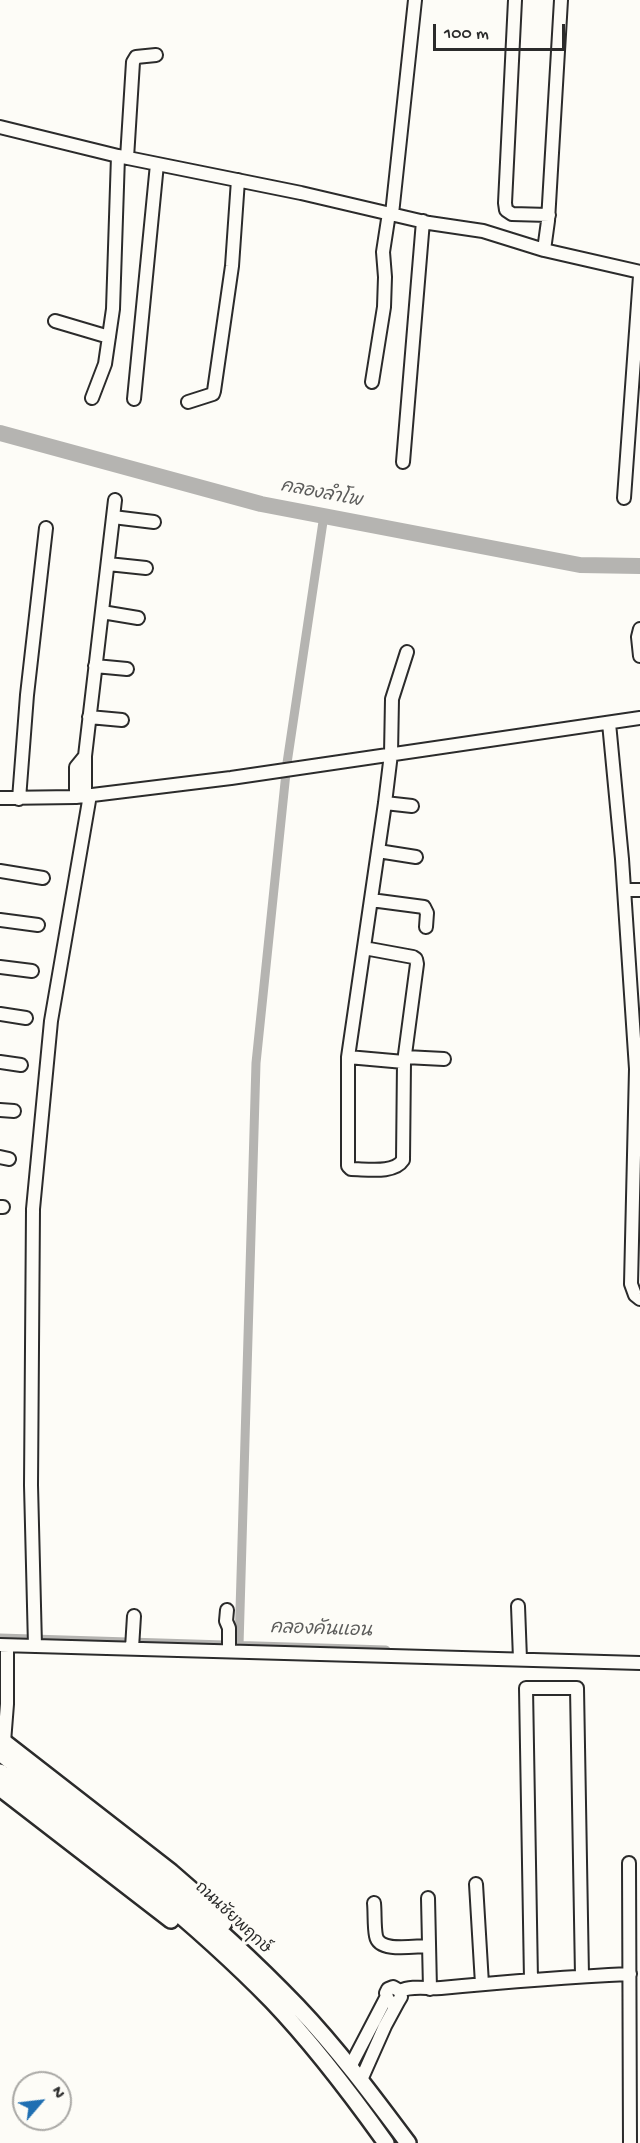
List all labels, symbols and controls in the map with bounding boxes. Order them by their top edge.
scale bar [436,12,568,50]
text: 100 m [444,24,489,45]
water label: คลองลำโพ [279,477,363,513]
water label: คลองคันแอน [270,1618,372,1644]
street label: ถนนชัยพฤกษ์ [190,1879,274,1959]
north arrow [12,2071,72,2131]
text: N [46,2084,67,2102]

